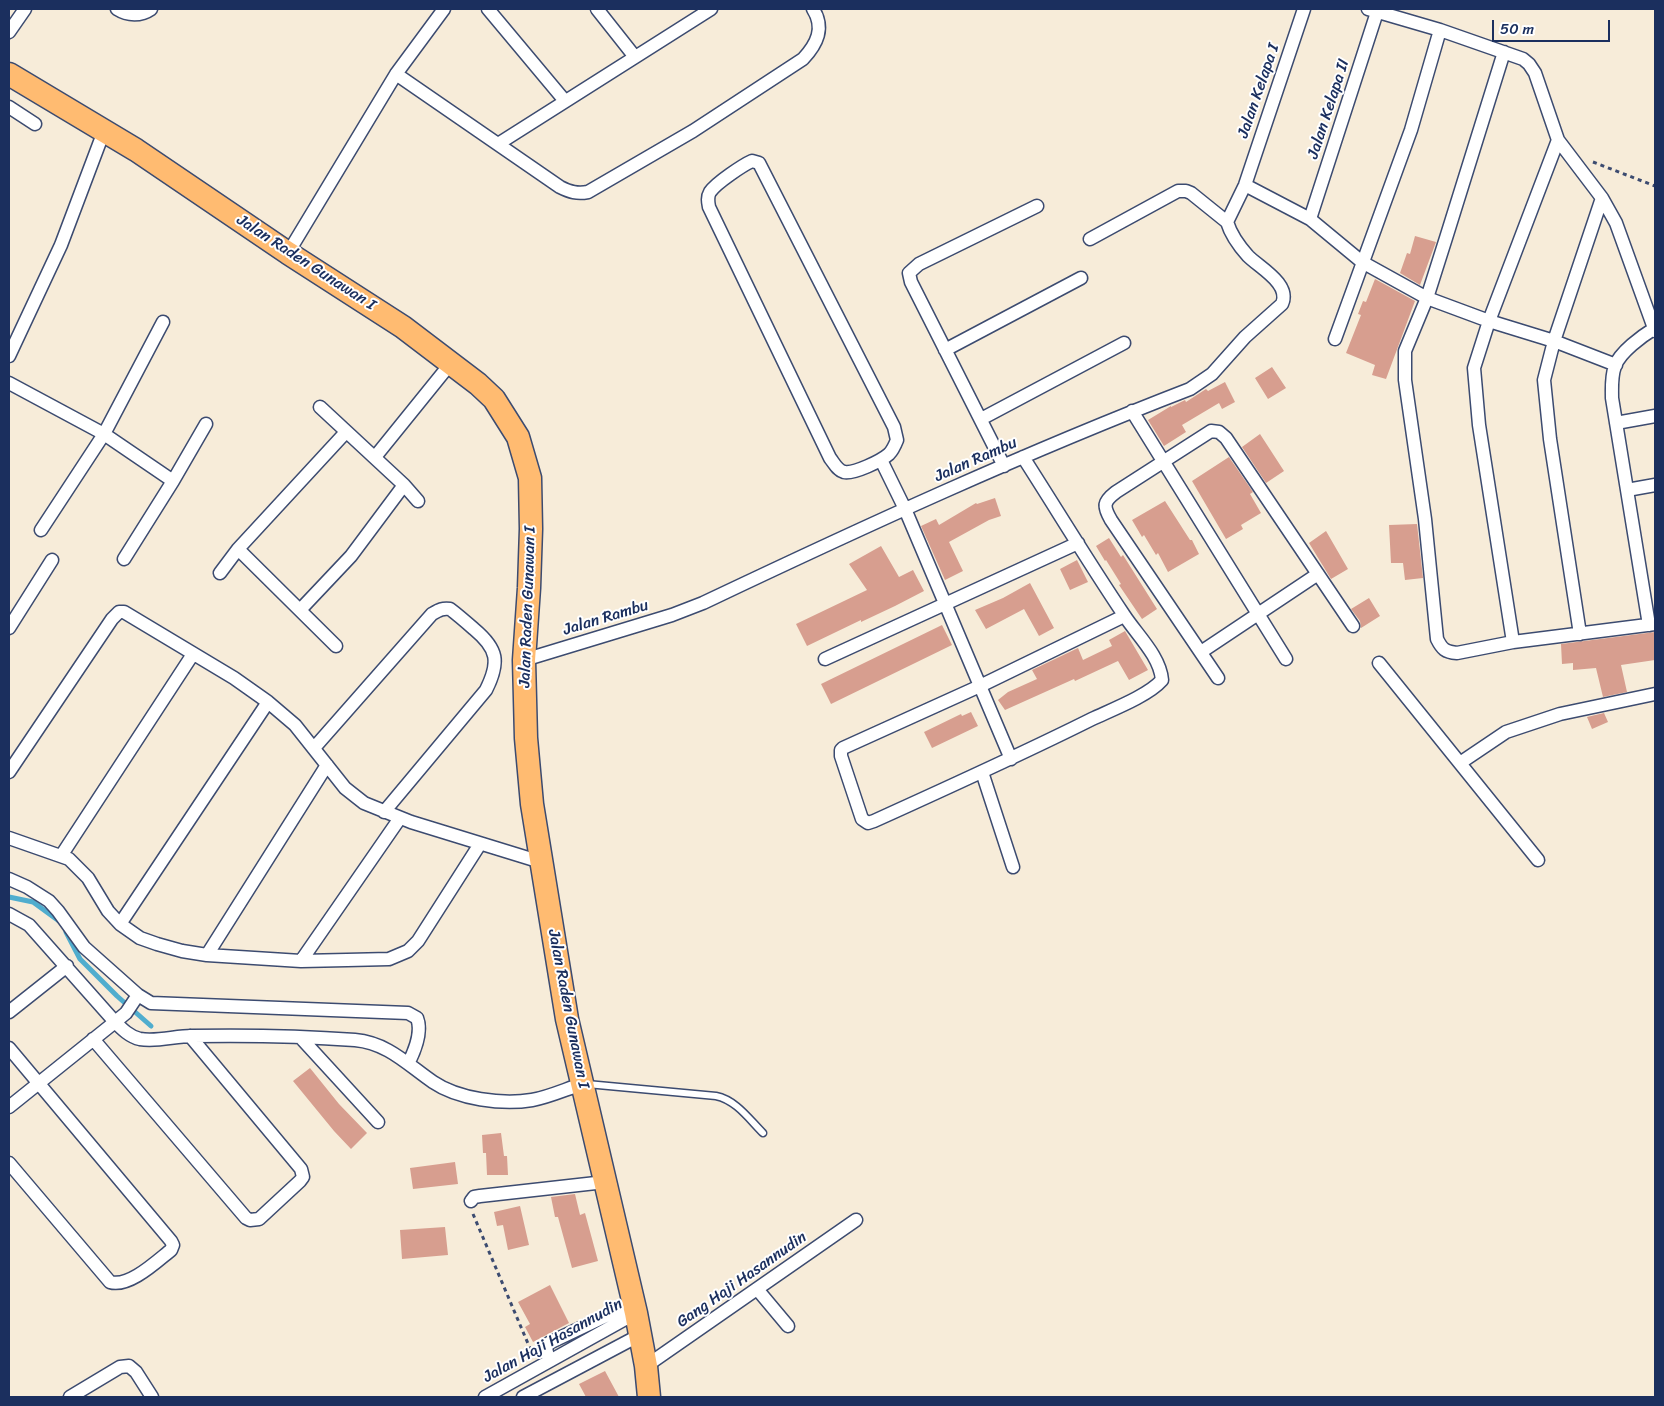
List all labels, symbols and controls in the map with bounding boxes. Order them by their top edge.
scale bar [1494,10,1612,42]
text: 50 m [1500,16,1534,42]
street label: Jalan Kelapa I [1234,41,1284,141]
street label: Jalan Kelapa II [1304,57,1354,161]
street label: Jalan Raden Gunawan I [233,211,379,315]
street label: Jalan Rambu [932,433,1020,487]
street label: Jalan Raden Gunawan I [516,526,540,688]
street label: Jalan Rambu [561,596,651,640]
street label: Jalan Raden Gunawan I [543,928,593,1090]
street label: Gang Haji Hasannudin [673,1228,811,1332]
street label: Jalan Haji Hasannudin [480,1295,626,1387]

